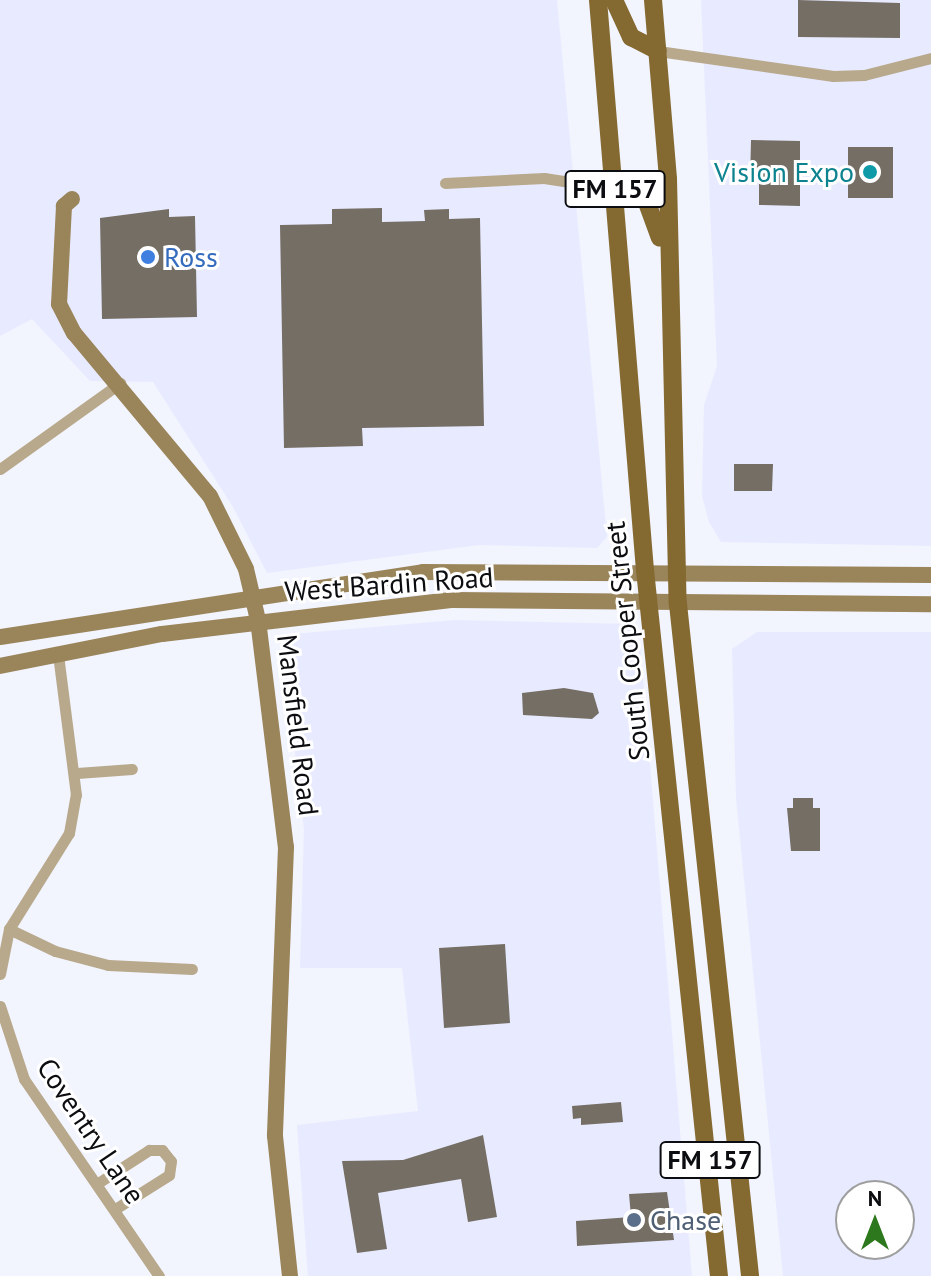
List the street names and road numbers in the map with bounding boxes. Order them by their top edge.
road number: FM 157 [563,167,667,211]
street label: South Cooper Street [598,520,656,762]
street label: West Bardin Road [283,560,495,608]
street label: Mansfield Road [270,632,326,818]
street label: Coventry Lane [30,1051,152,1211]
road number: FM 157 [658,1138,762,1182]

